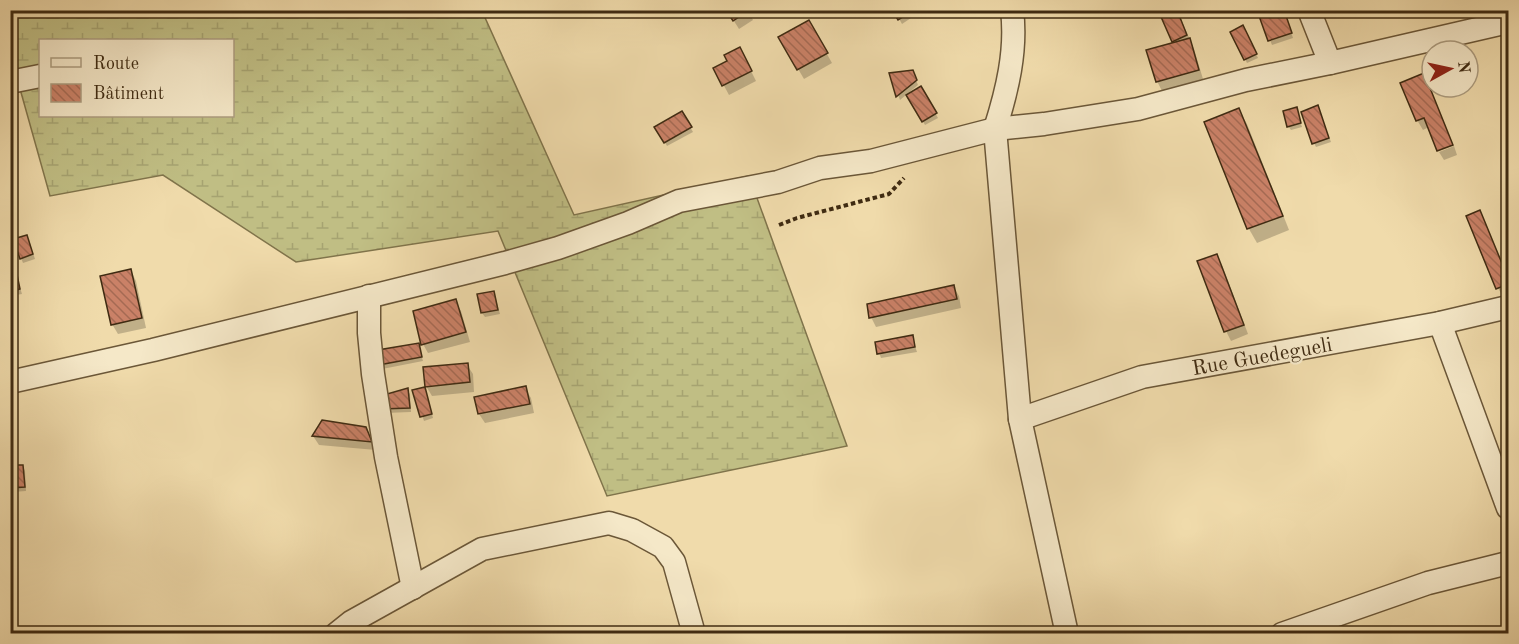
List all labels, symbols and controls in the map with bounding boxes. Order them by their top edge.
legend [39,39,234,117]
north arrow [1420,39,1480,99]
text: Route [93,55,139,73]
text: N [1454,60,1472,75]
text: Bâtiment [93,85,164,103]
street label: Rue Guedegueli [1191,335,1334,380]

